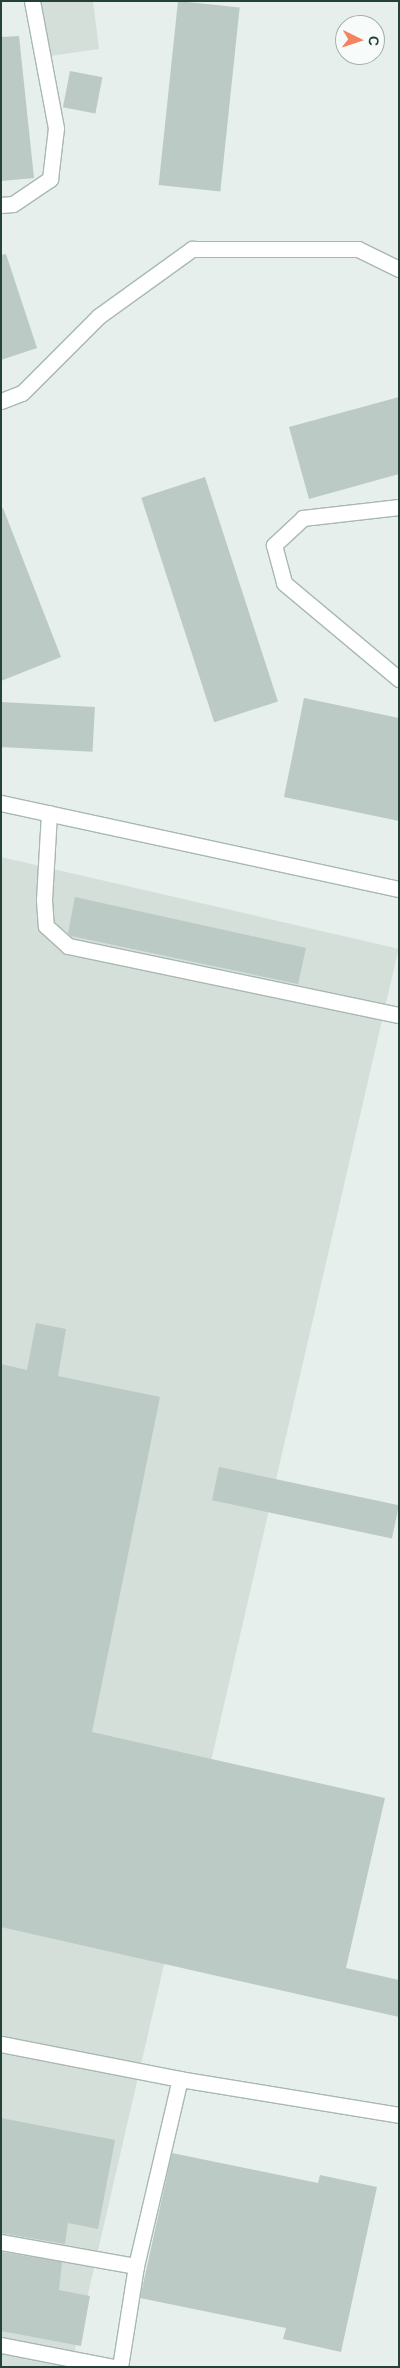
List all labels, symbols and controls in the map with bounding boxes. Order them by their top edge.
north arrow [335,15,385,65]
text: С [366,35,382,47]

